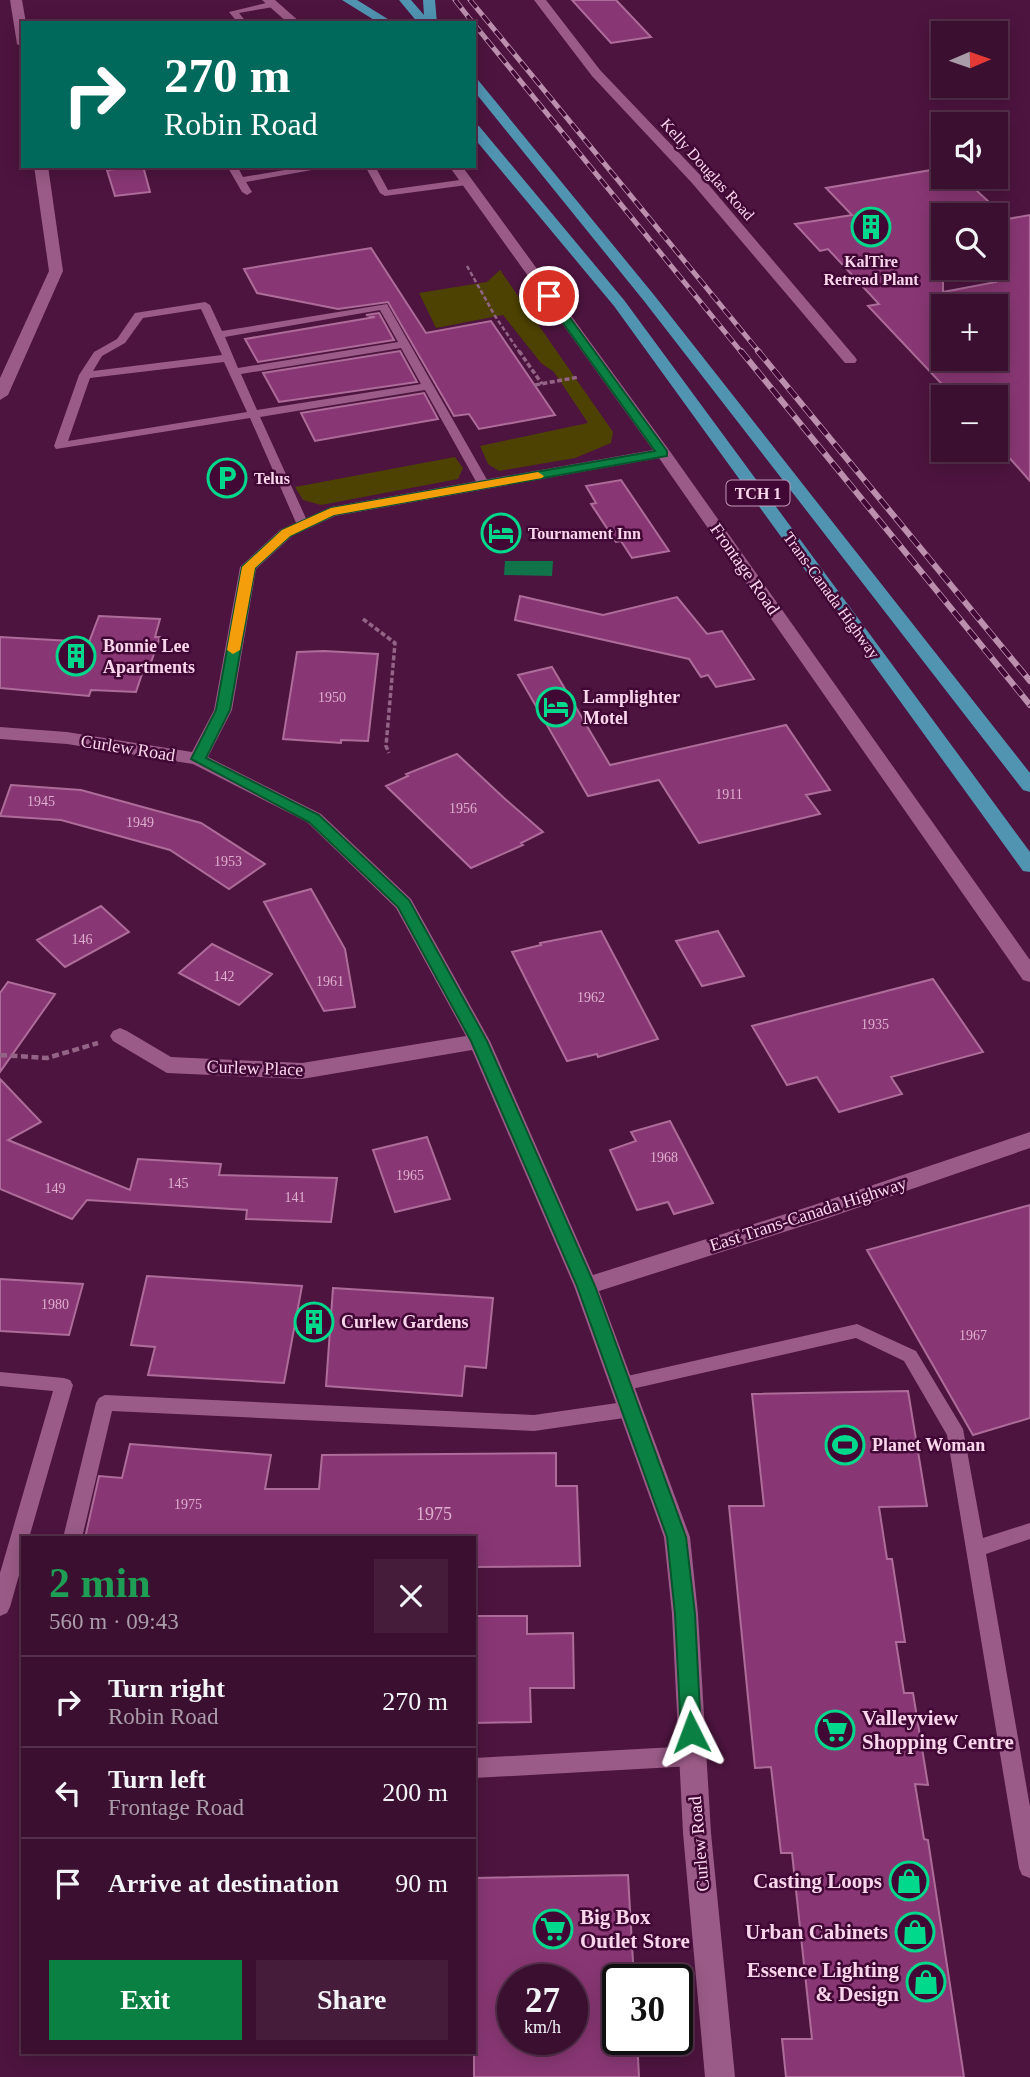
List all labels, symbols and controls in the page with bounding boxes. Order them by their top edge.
north arrow [931,21,1008,98]
map controls [931,21,1008,462]
text: 270 m [164,48,291,103]
icon: right [49,49,140,140]
text: Robin Road [164,106,318,142]
button: sound [931,112,1008,189]
street label: Kelly Douglas Road [657,115,758,224]
button: search [931,203,1008,280]
building icon: KalTire Retread Plant [850,206,892,248]
place label: KalTire Retread Plant [823,253,919,288]
pin [519,266,579,326]
icon: arrive [530,277,568,315]
button: + [931,294,1008,371]
button: − [931,385,1008,462]
parking icon: Telus [206,457,248,499]
place label: Telus [254,470,290,487]
road number: TCH 1 [726,480,790,506]
hotel icon: Tournament Inn [480,512,522,554]
street label: Frontage Road [706,520,784,618]
place label: Tournament Inn [528,525,641,542]
street label: Trans-Canada Highway [779,529,883,662]
building icon: Bonnie Lee Apartments [55,635,97,677]
place label: Bonnie Lee Apartments [103,636,195,677]
hotel icon: Lamplighter Motel [535,686,577,728]
place label: Lamplighter Motel [583,687,680,728]
house number: 1950 [318,690,346,705]
street label: Curlew Road [79,731,177,765]
house number: 1911 [715,787,743,802]
house number: 1945 [27,794,55,809]
house number: 1956 [449,801,477,816]
house number: 1949 [126,815,154,830]
house number: 1953 [214,854,242,869]
house number: 146 [72,932,93,947]
house number: 142 [214,969,235,984]
house number: 1961 [316,974,344,989]
house number: 1962 [577,990,605,1005]
house number: 1935 [861,1017,889,1032]
street label: Curlew Place [206,1056,304,1080]
house number: 1968 [650,1150,678,1165]
house number: 1965 [396,1168,424,1183]
street label: East Trans-Canada Highway [707,1173,909,1255]
house number: 145 [168,1176,189,1191]
house number: 149 [45,1181,66,1196]
house number: 141 [285,1190,306,1205]
house number: 1980 [41,1297,69,1312]
building icon: Curlew Gardens [293,1301,335,1343]
place label: Curlew Gardens [341,1312,469,1332]
house number: 1967 [959,1328,987,1343]
sports icon: Planet Woman [824,1424,866,1466]
place label: Planet Woman [872,1435,985,1455]
house number: 1975 [174,1497,202,1512]
house number: 1975 [416,1504,452,1524]
button: close [374,1559,448,1633]
text: 2 min [49,1560,151,1606]
text: 560 m · 09:43 [49,1609,179,1634]
text: Turn right [108,1674,225,1703]
icon: right [49,1683,87,1721]
text: 270 m [382,1687,448,1716]
position arrow [654,1695,728,1769]
text: Robin Road [108,1704,219,1729]
place label: Valleyview Shopping Centre [862,1706,1014,1754]
supermarket icon: Valleyview Shopping Centre [814,1709,856,1751]
text: Turn left [108,1765,206,1794]
icon: left [49,1774,87,1812]
text: 200 m [382,1778,448,1807]
text: Frontage Road [108,1795,244,1820]
street label: Curlew Road [685,1796,713,1892]
shop icon: Casting Loops [888,1860,930,1902]
icon: arrive [49,1865,87,1903]
text: Arrive at destination [108,1869,339,1898]
text: 90 m [395,1869,448,1898]
place label: Casting Loops [753,1869,882,1893]
place label: Big Box Outlet Store [580,1905,690,1953]
supermarket icon: Big Box Outlet Store [532,1908,574,1950]
shop icon: Urban Cabinets [894,1911,936,1953]
place label: Urban Cabinets [745,1920,888,1944]
place label: Essence Lighting & Design [747,1958,899,2006]
button: Exit [49,1960,242,2040]
button: Share [256,1960,448,2040]
shop icon: Essence Lighting & Design [905,1961,947,2003]
speed limit sign: 30 [602,1964,693,2055]
text: 27 [525,1981,560,2020]
text: km/h [524,2017,561,2037]

